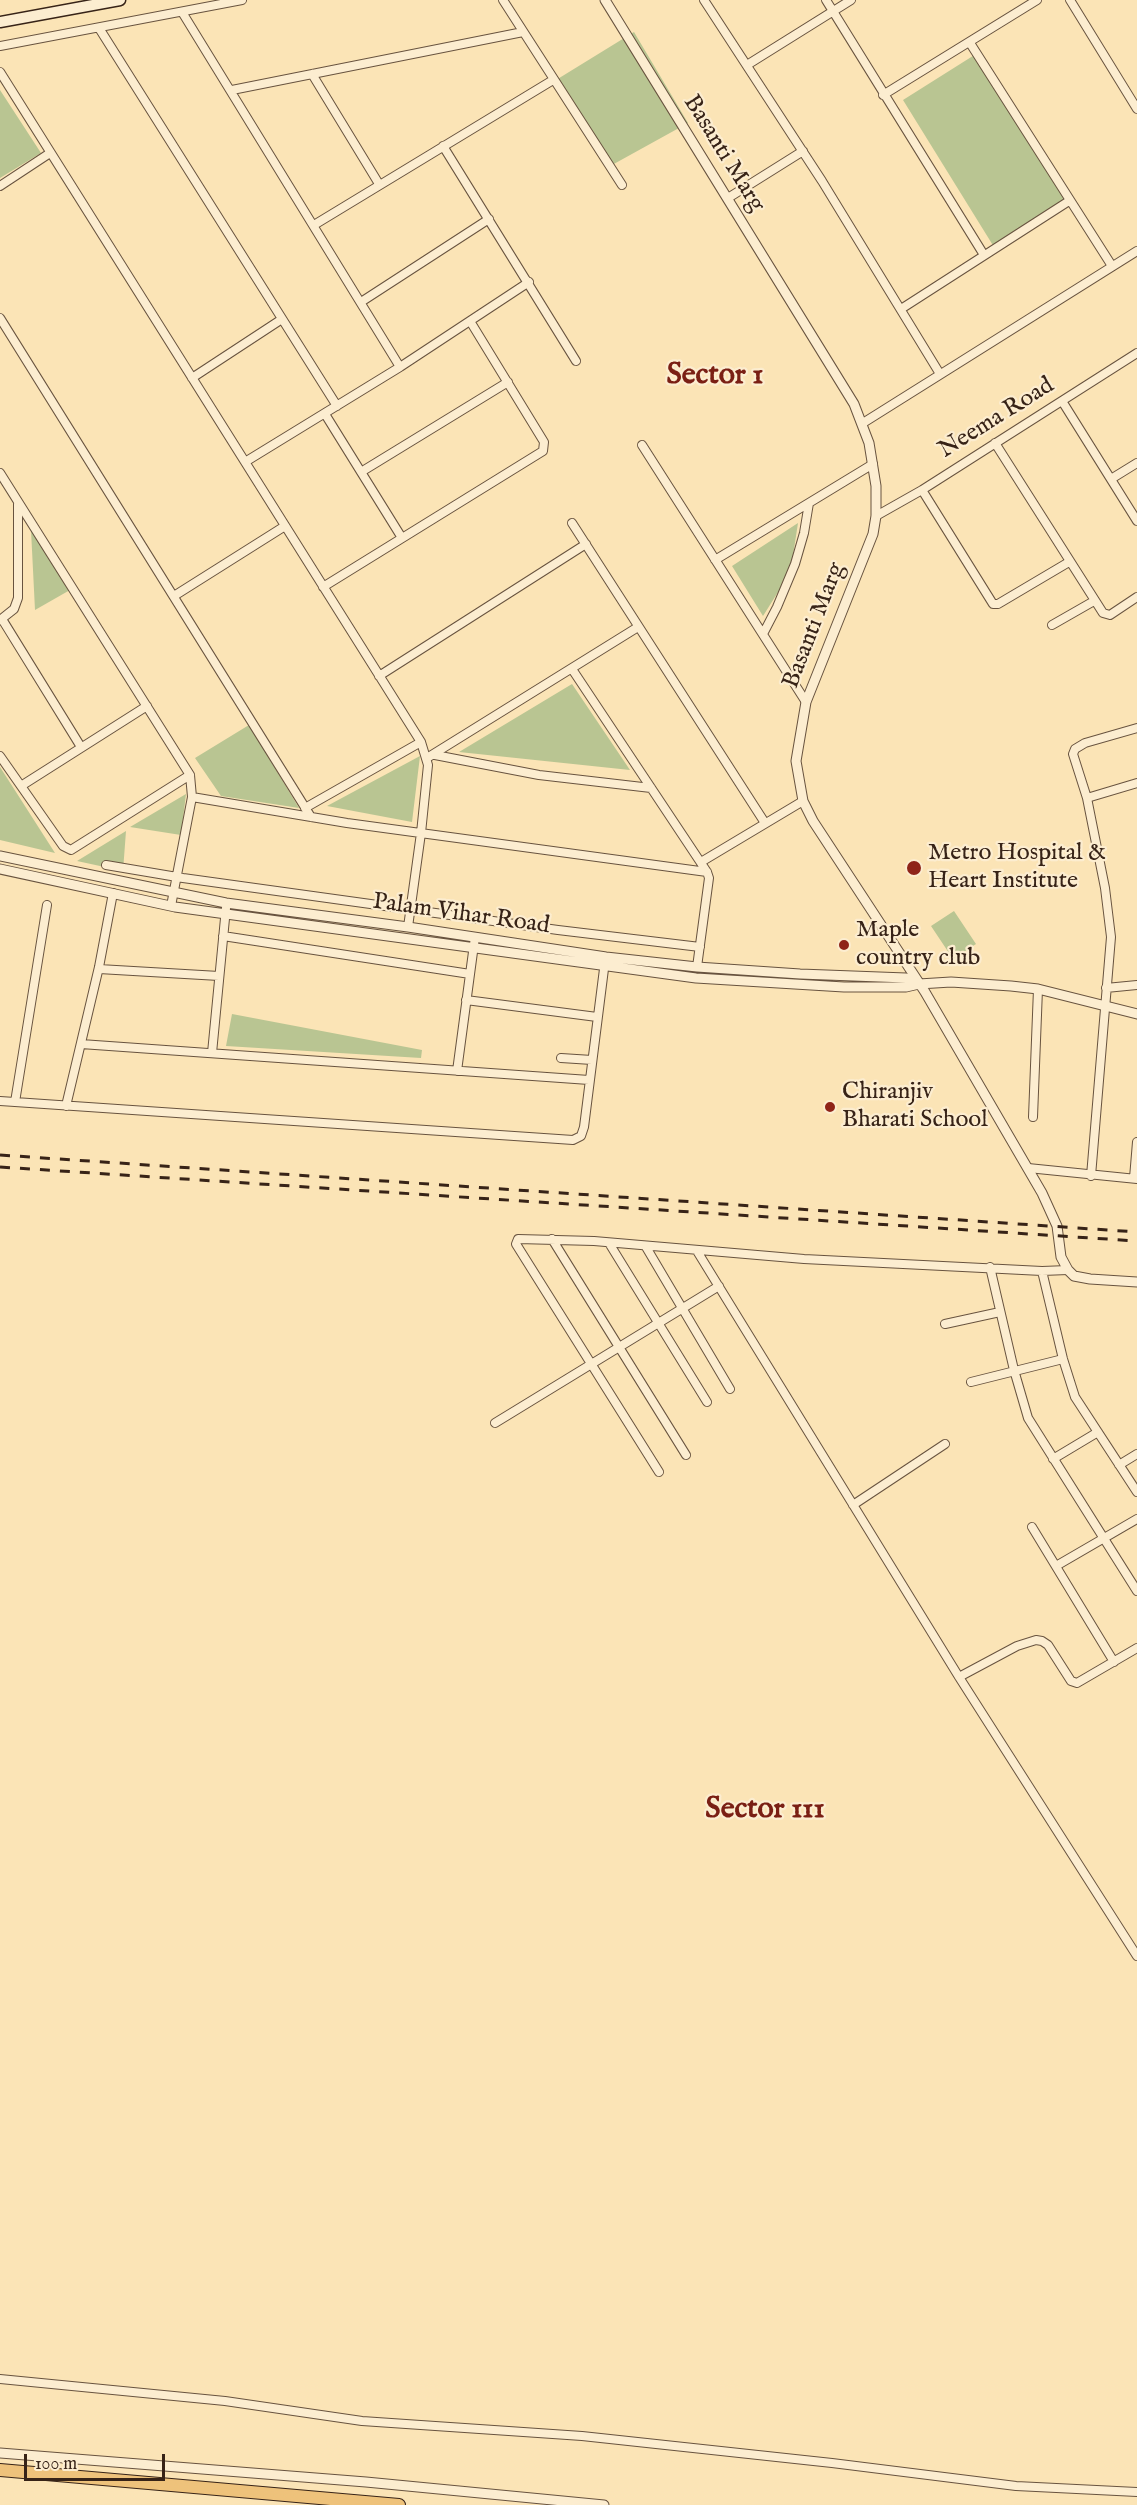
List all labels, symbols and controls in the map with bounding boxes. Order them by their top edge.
street label: Basanti Marg [676,90,770,218]
district label: Sector 1 [666,359,764,395]
street label: Neema Road [934,372,1060,466]
street label: Basanti Marg [778,559,852,693]
place label: Metro Hospital & Heart Institute [928,840,1106,896]
marker: Metro Hospital & Heart Institute [905,859,923,877]
street label: Palam Vihar Road [371,888,551,942]
place label: Maple country club [856,917,980,973]
marker: Maple country club [837,938,851,952]
place label: Chiranjiv Bharati School [842,1079,988,1135]
marker: Chiranjiv Bharati School [823,1100,837,1114]
district label: Sector 111 [705,1793,825,1829]
scale bar [27,2442,168,2480]
text: 100 m [35,2453,77,2476]

